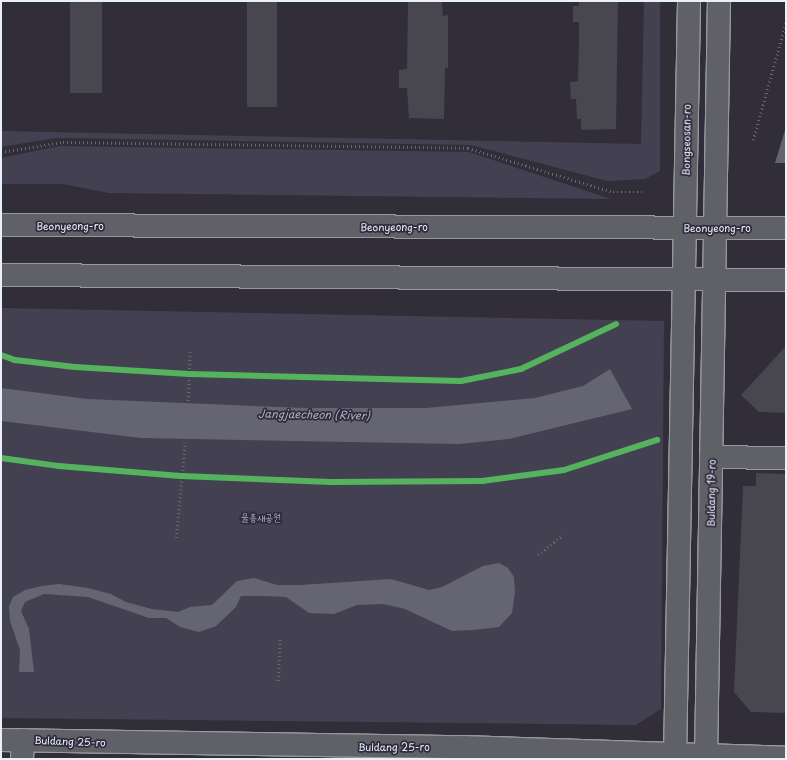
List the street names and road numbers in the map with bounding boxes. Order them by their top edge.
street label: Bongseosan-ro [679,104,693,176]
street label: Beonyeong-ro [36,220,104,232]
street label: Beonyeong-ro [360,221,428,233]
street label: Beonyeong-ro [683,222,751,234]
street label: Buldang 19-ro [704,459,718,527]
street label: Buldang 25-ro [34,734,106,748]
street label: Buldang 25-ro [359,741,429,753]

